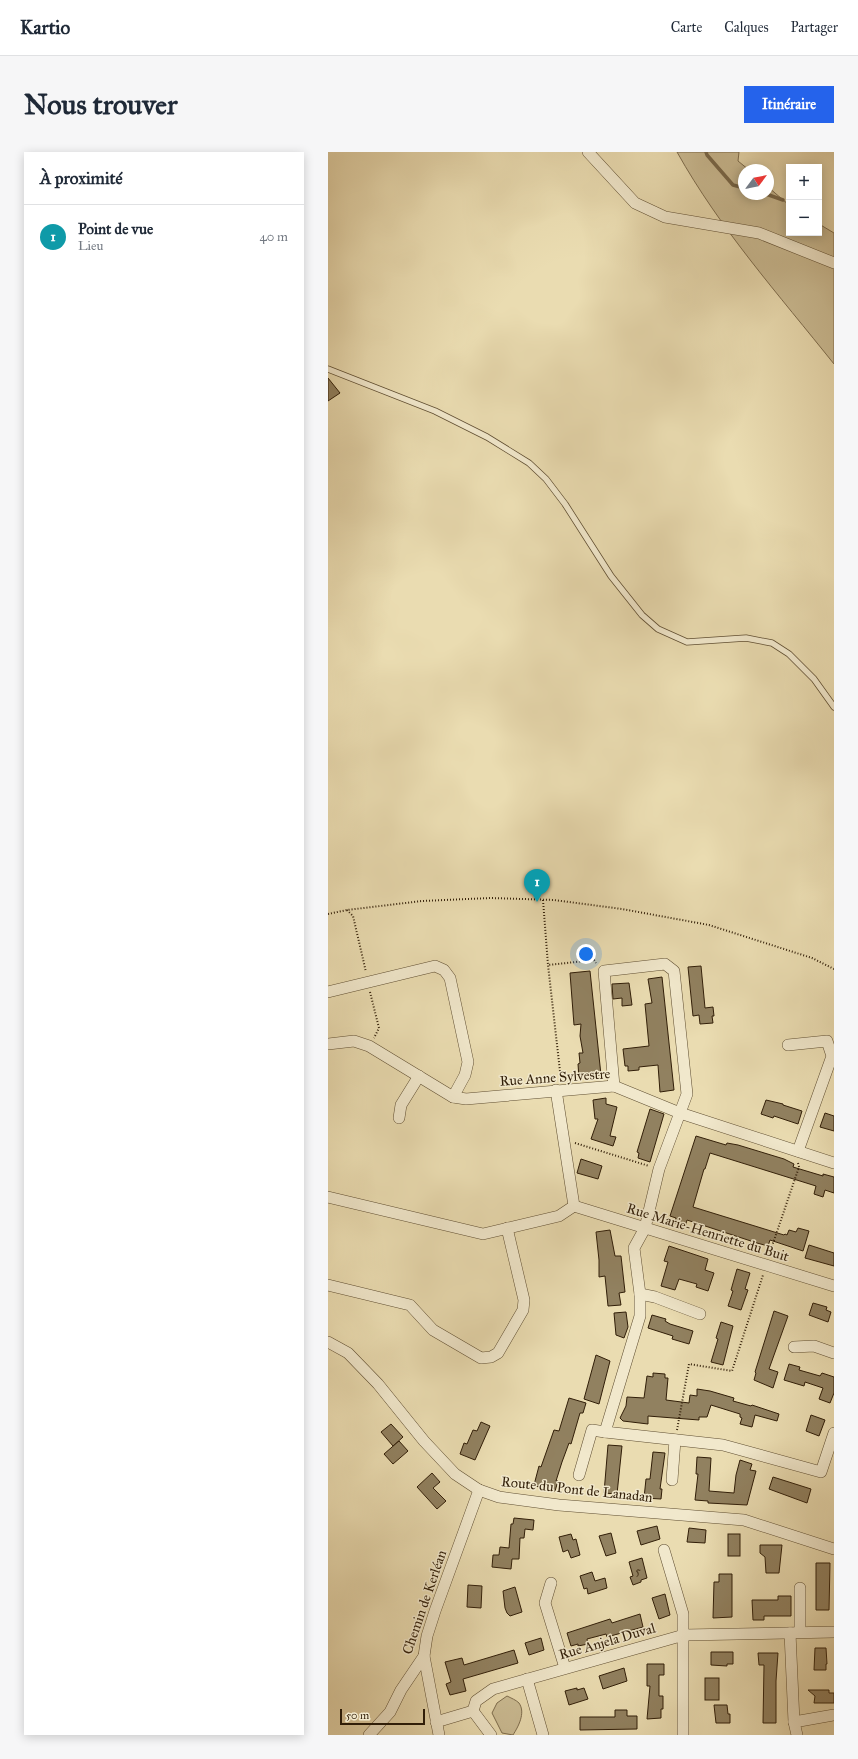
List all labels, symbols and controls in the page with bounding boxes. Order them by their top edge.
text: Kartio [20,16,70,39]
text: Carte [671,19,702,36]
text: Calques [724,19,769,36]
text: Partager [791,19,838,36]
button: Itinéraire [744,86,834,123]
text: Nous trouver [24,87,177,122]
north arrow [738,164,774,200]
map controls [786,164,822,236]
button: + [786,164,822,200]
text: À proximité [40,168,123,189]
button: − [786,200,822,236]
text: Point de vue [78,220,153,238]
text: 1 [50,229,56,245]
text: 40 m [259,229,288,245]
text: Lieu [78,238,103,254]
pin: 1 [524,869,550,902]
your location [576,944,596,964]
street label: Rue Anne Sylvestre [499,1065,611,1090]
street label: Rue Marie-Henriette du Buit [625,1200,791,1265]
street label: Route du Pont de Lanadan [500,1473,654,1506]
street label: Chemin de Kerléan [399,1547,450,1656]
house number: 5 [635,1564,641,1578]
street label: Rue Anjela Duval [557,1619,658,1663]
scale bar [340,1707,425,1726]
text: 50 m [346,1709,369,1722]

